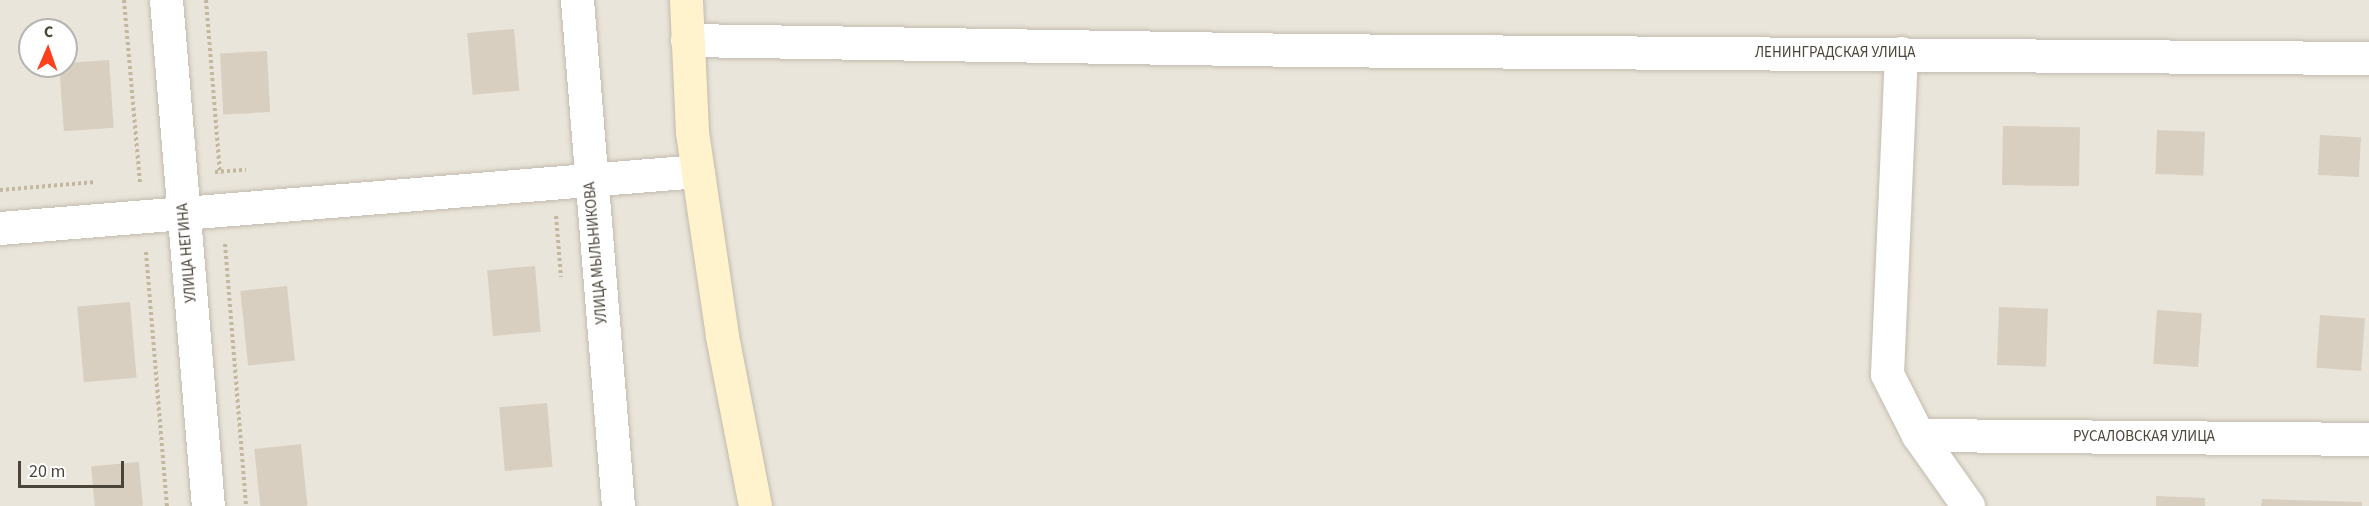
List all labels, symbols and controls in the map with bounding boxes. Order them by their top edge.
north arrow [18,18,78,78]
text: С [44,21,54,43]
street label: ЛЕНИНГРАДСКАЯ УЛИЦА [1755,44,1915,62]
street label: УЛИЦА МЫЛЬНИКОВА [581,181,611,325]
street label: УЛИЦА НЕГИНА [174,202,200,304]
street label: РУСАЛОВСКАЯ УЛИЦА [2073,428,2215,446]
scale bar [21,449,128,487]
text: 20 m [29,459,65,484]

